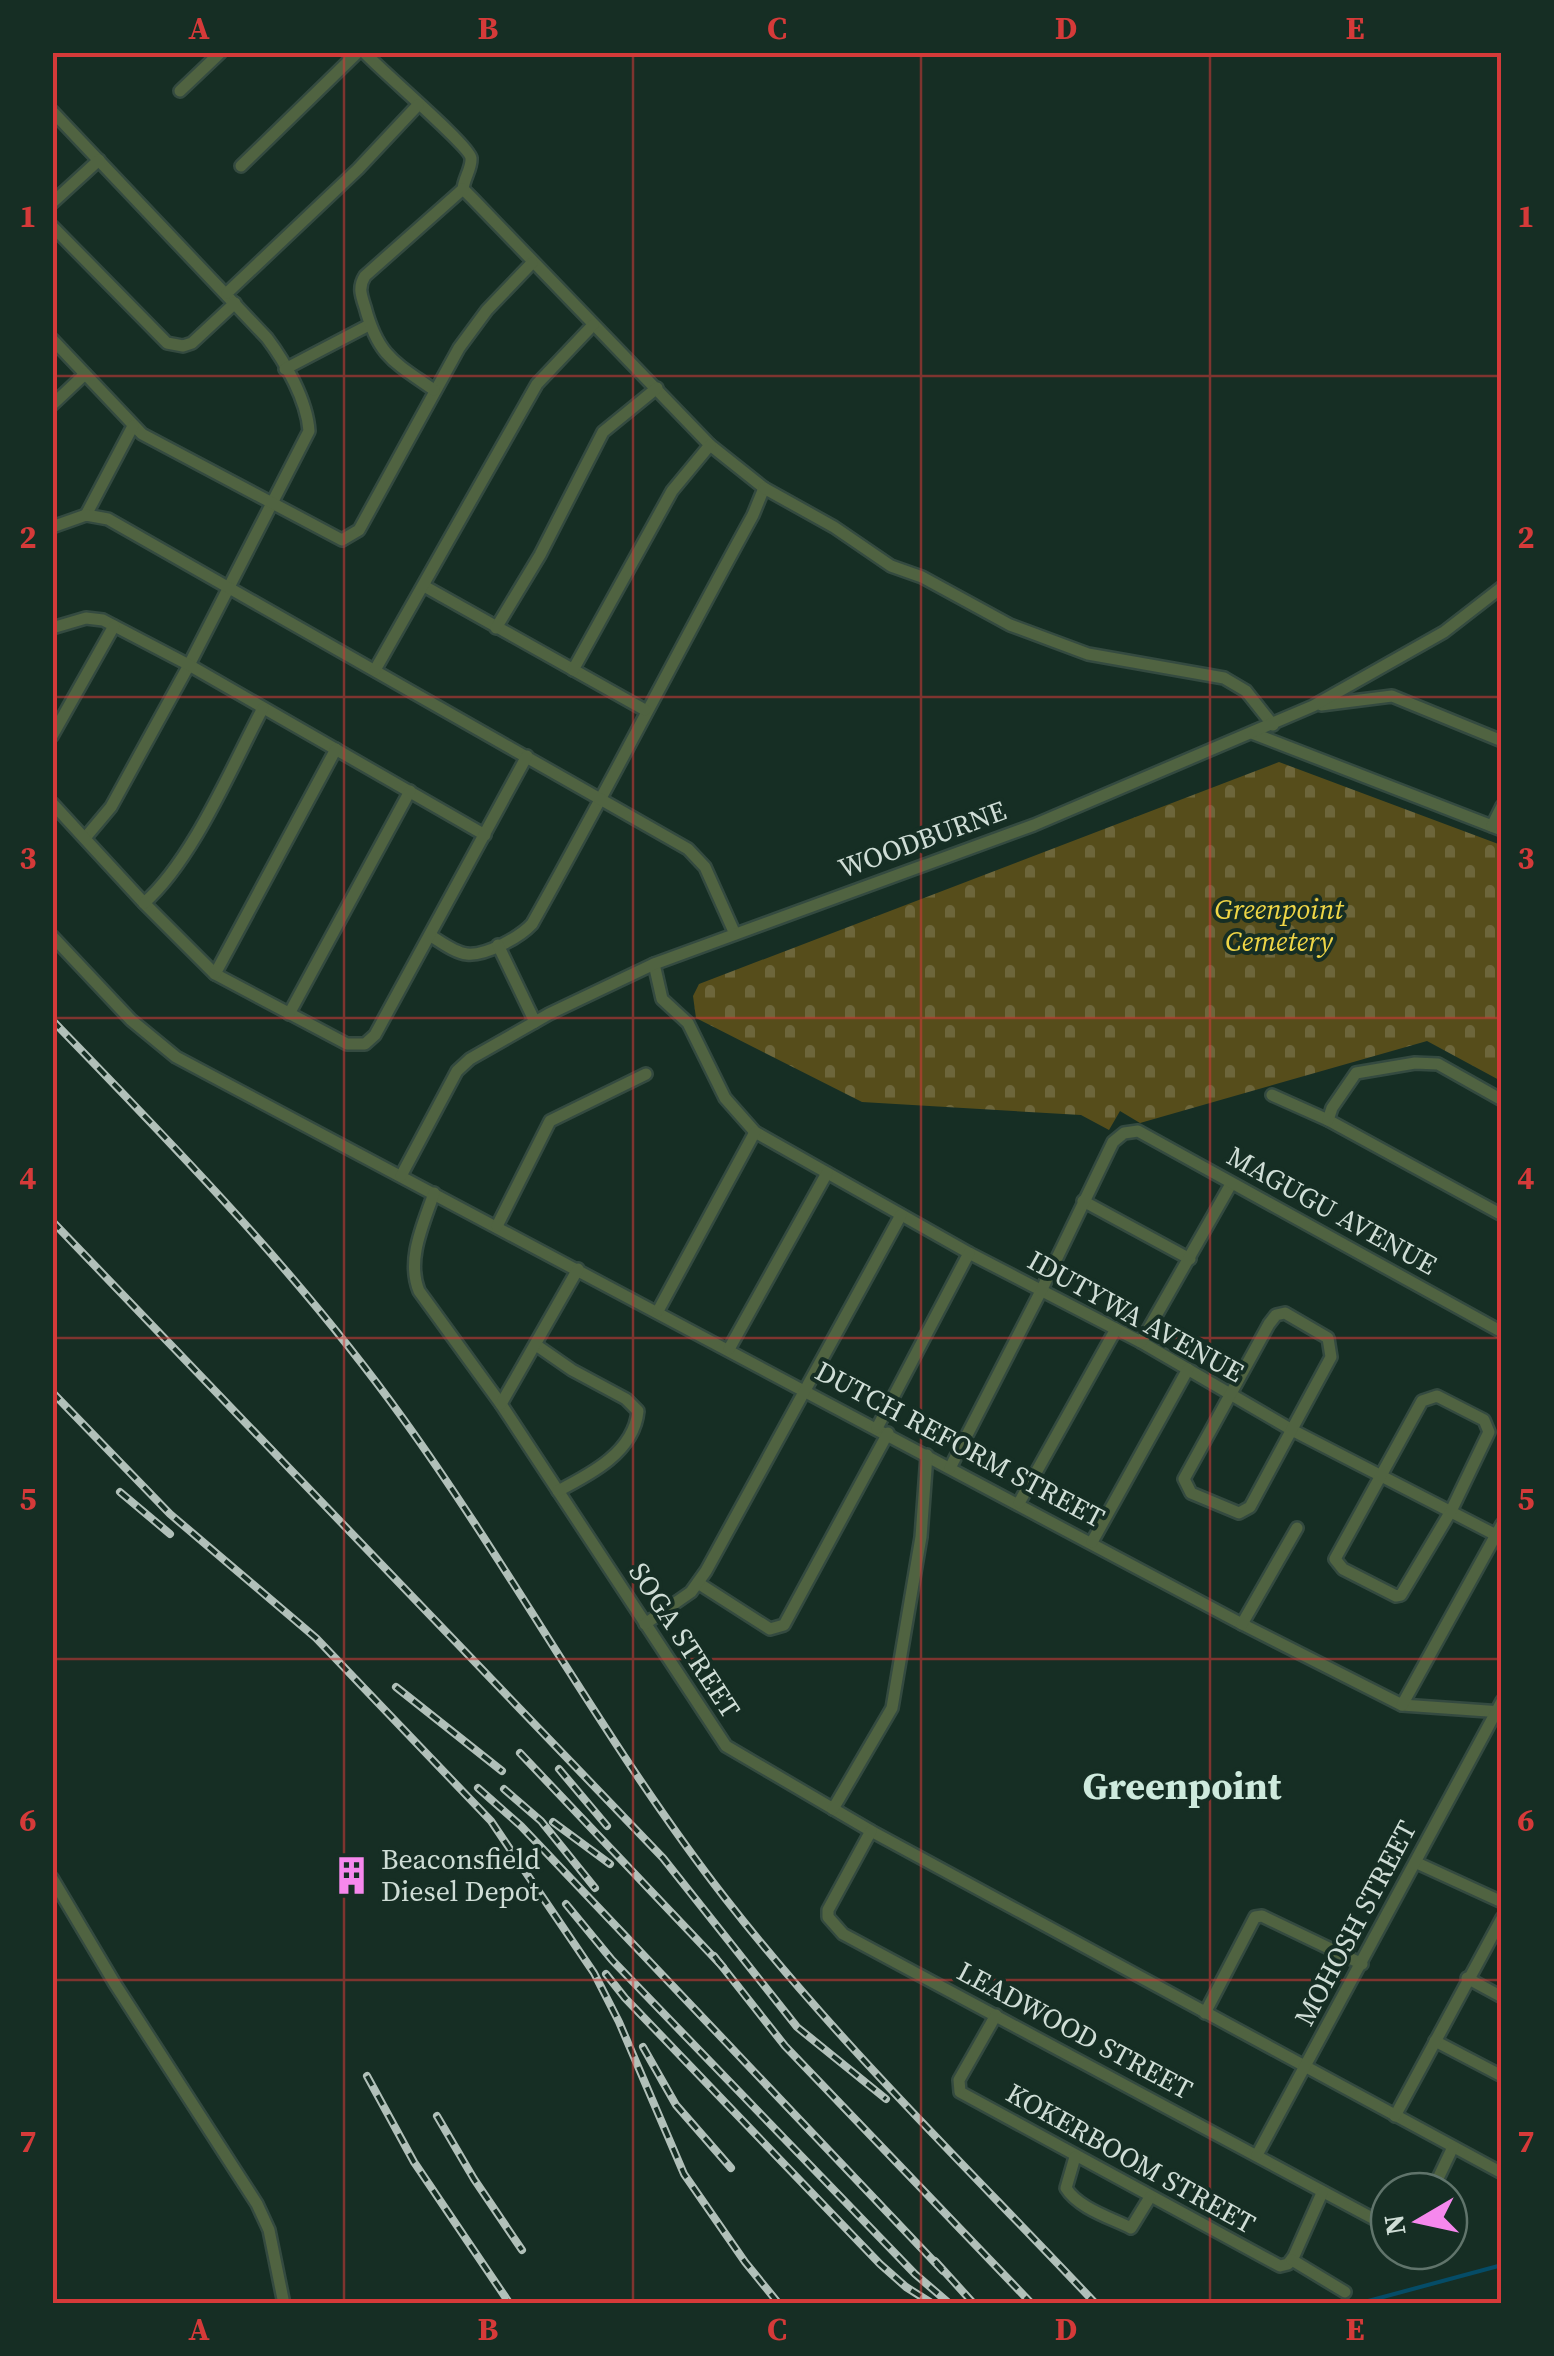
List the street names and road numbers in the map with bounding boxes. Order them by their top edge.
street label: WOODBURNE [833,791,1011,887]
street label: MAGUGU AVENUE [1220,1137,1444,1283]
street label: IDUTYWA AVENUE [1021,1241,1251,1391]
street label: DUTCH REFORM STREET [809,1352,1111,1536]
street label: SOGA STREET [621,1555,750,1725]
street label: MOHOSH STREET [1285,1814,1425,2032]
street label: LEADWOOD STREET [951,1952,1199,2108]
street label: KOKERBOOM STREET [1000,2074,1262,2242]

